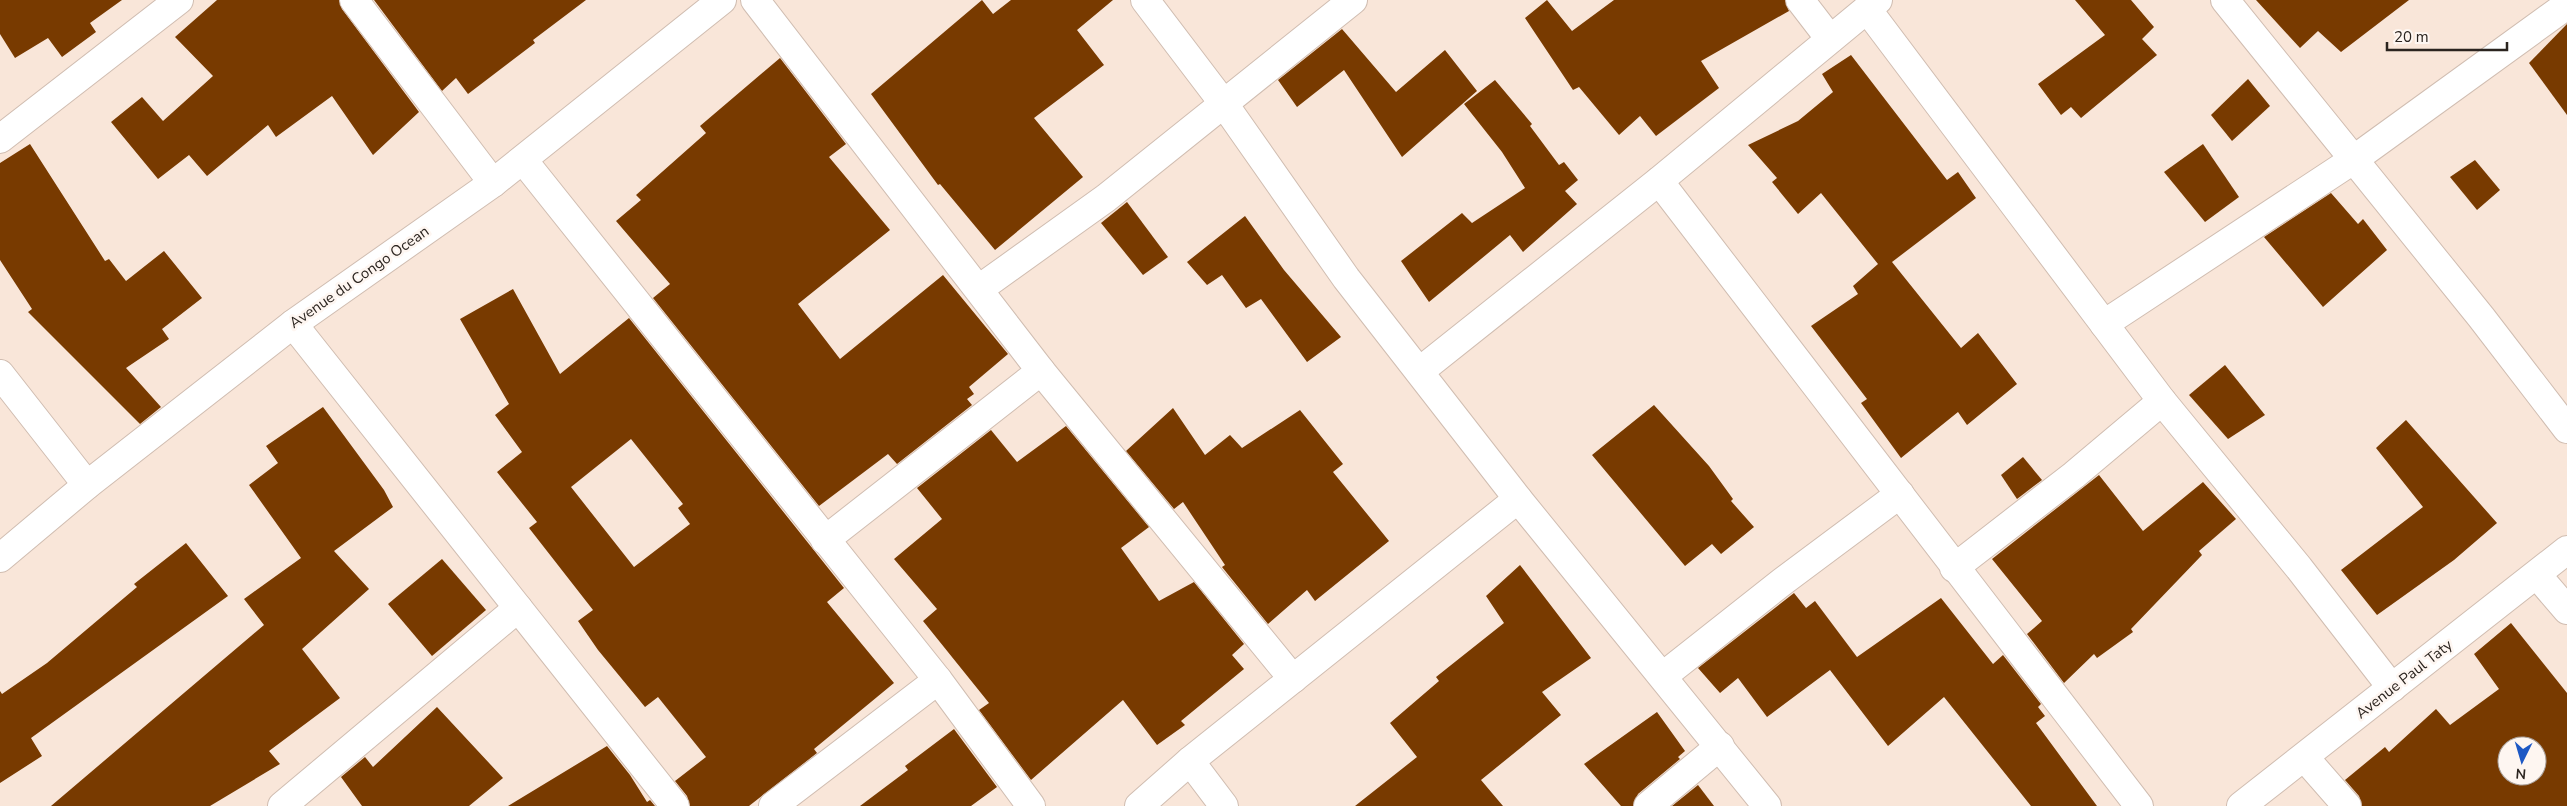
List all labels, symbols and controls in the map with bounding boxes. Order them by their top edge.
scale bar [2387,20,2507,52]
text: 20 m [2394,27,2429,47]
street label: Avenue du Congo Ocean [285,221,433,333]
street label: Avenue Paul Taty [2352,635,2457,723]
north arrow [2497,736,2547,786]
text: N [2515,764,2527,783]

